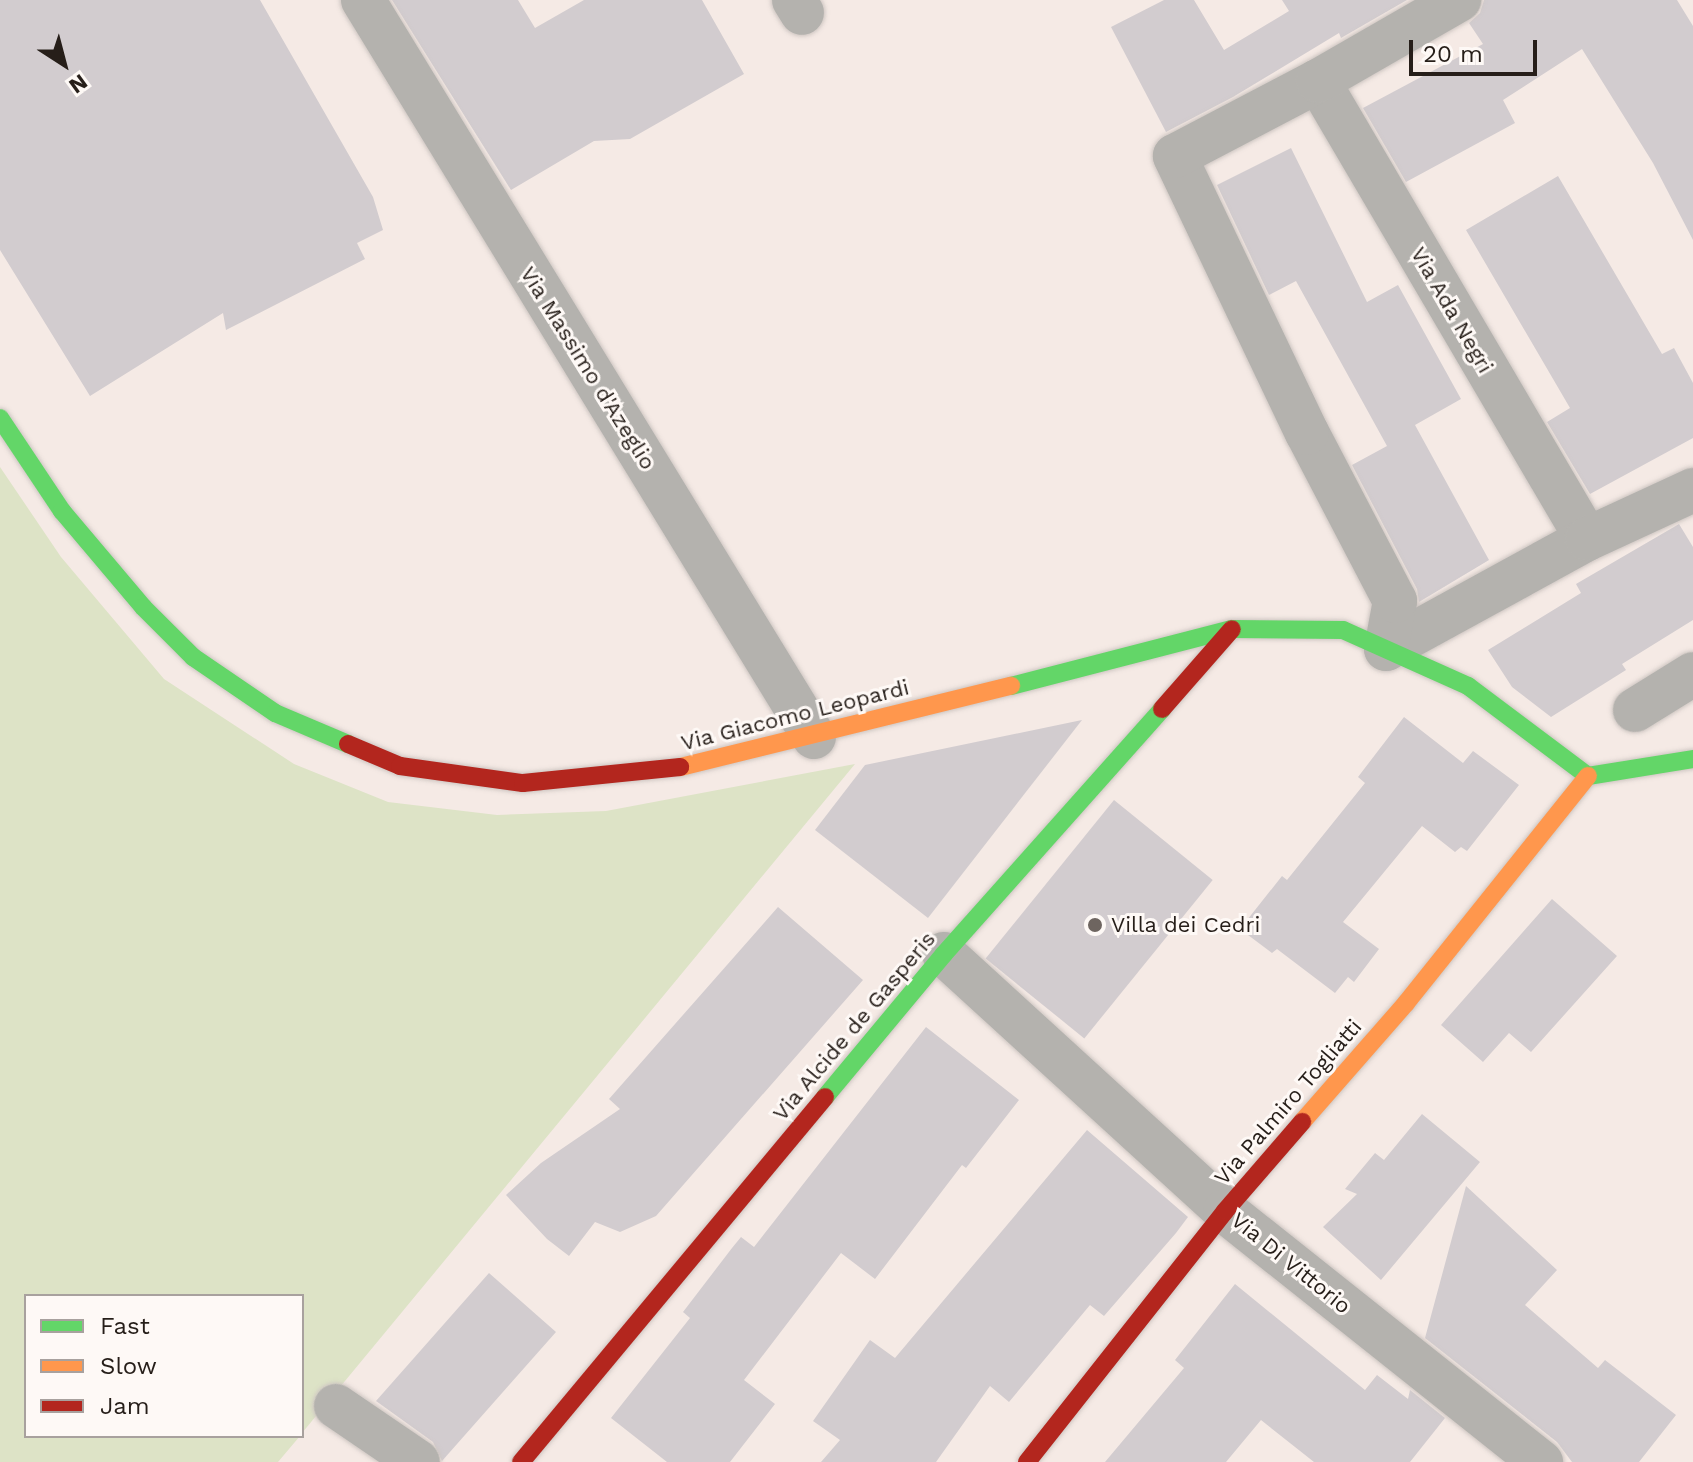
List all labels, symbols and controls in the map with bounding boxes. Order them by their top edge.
north arrow [24,24,104,104]
scale bar [1413,24,1541,74]
text: 20 m [1423,40,1483,68]
text: N [64,69,92,99]
street label: Via Ada Negri [1405,241,1499,379]
street label: Via Massimo d'Azeglio [515,261,661,475]
street label: Via Giacomo Leopardi [678,674,912,756]
place label: Villa dei Cedri [1111,912,1261,938]
marker: Villa dei Cedri [1086,916,1104,934]
street label: Via Alcide de Gasperis [767,925,941,1127]
street label: Via Palmiro Togliatti [1208,1013,1368,1191]
street label: Via Di Vittorio [1225,1206,1357,1320]
legend [24,1294,304,1438]
text: Fast [100,1312,150,1340]
text: Slow [100,1352,157,1380]
text: Jam [100,1392,150,1420]

